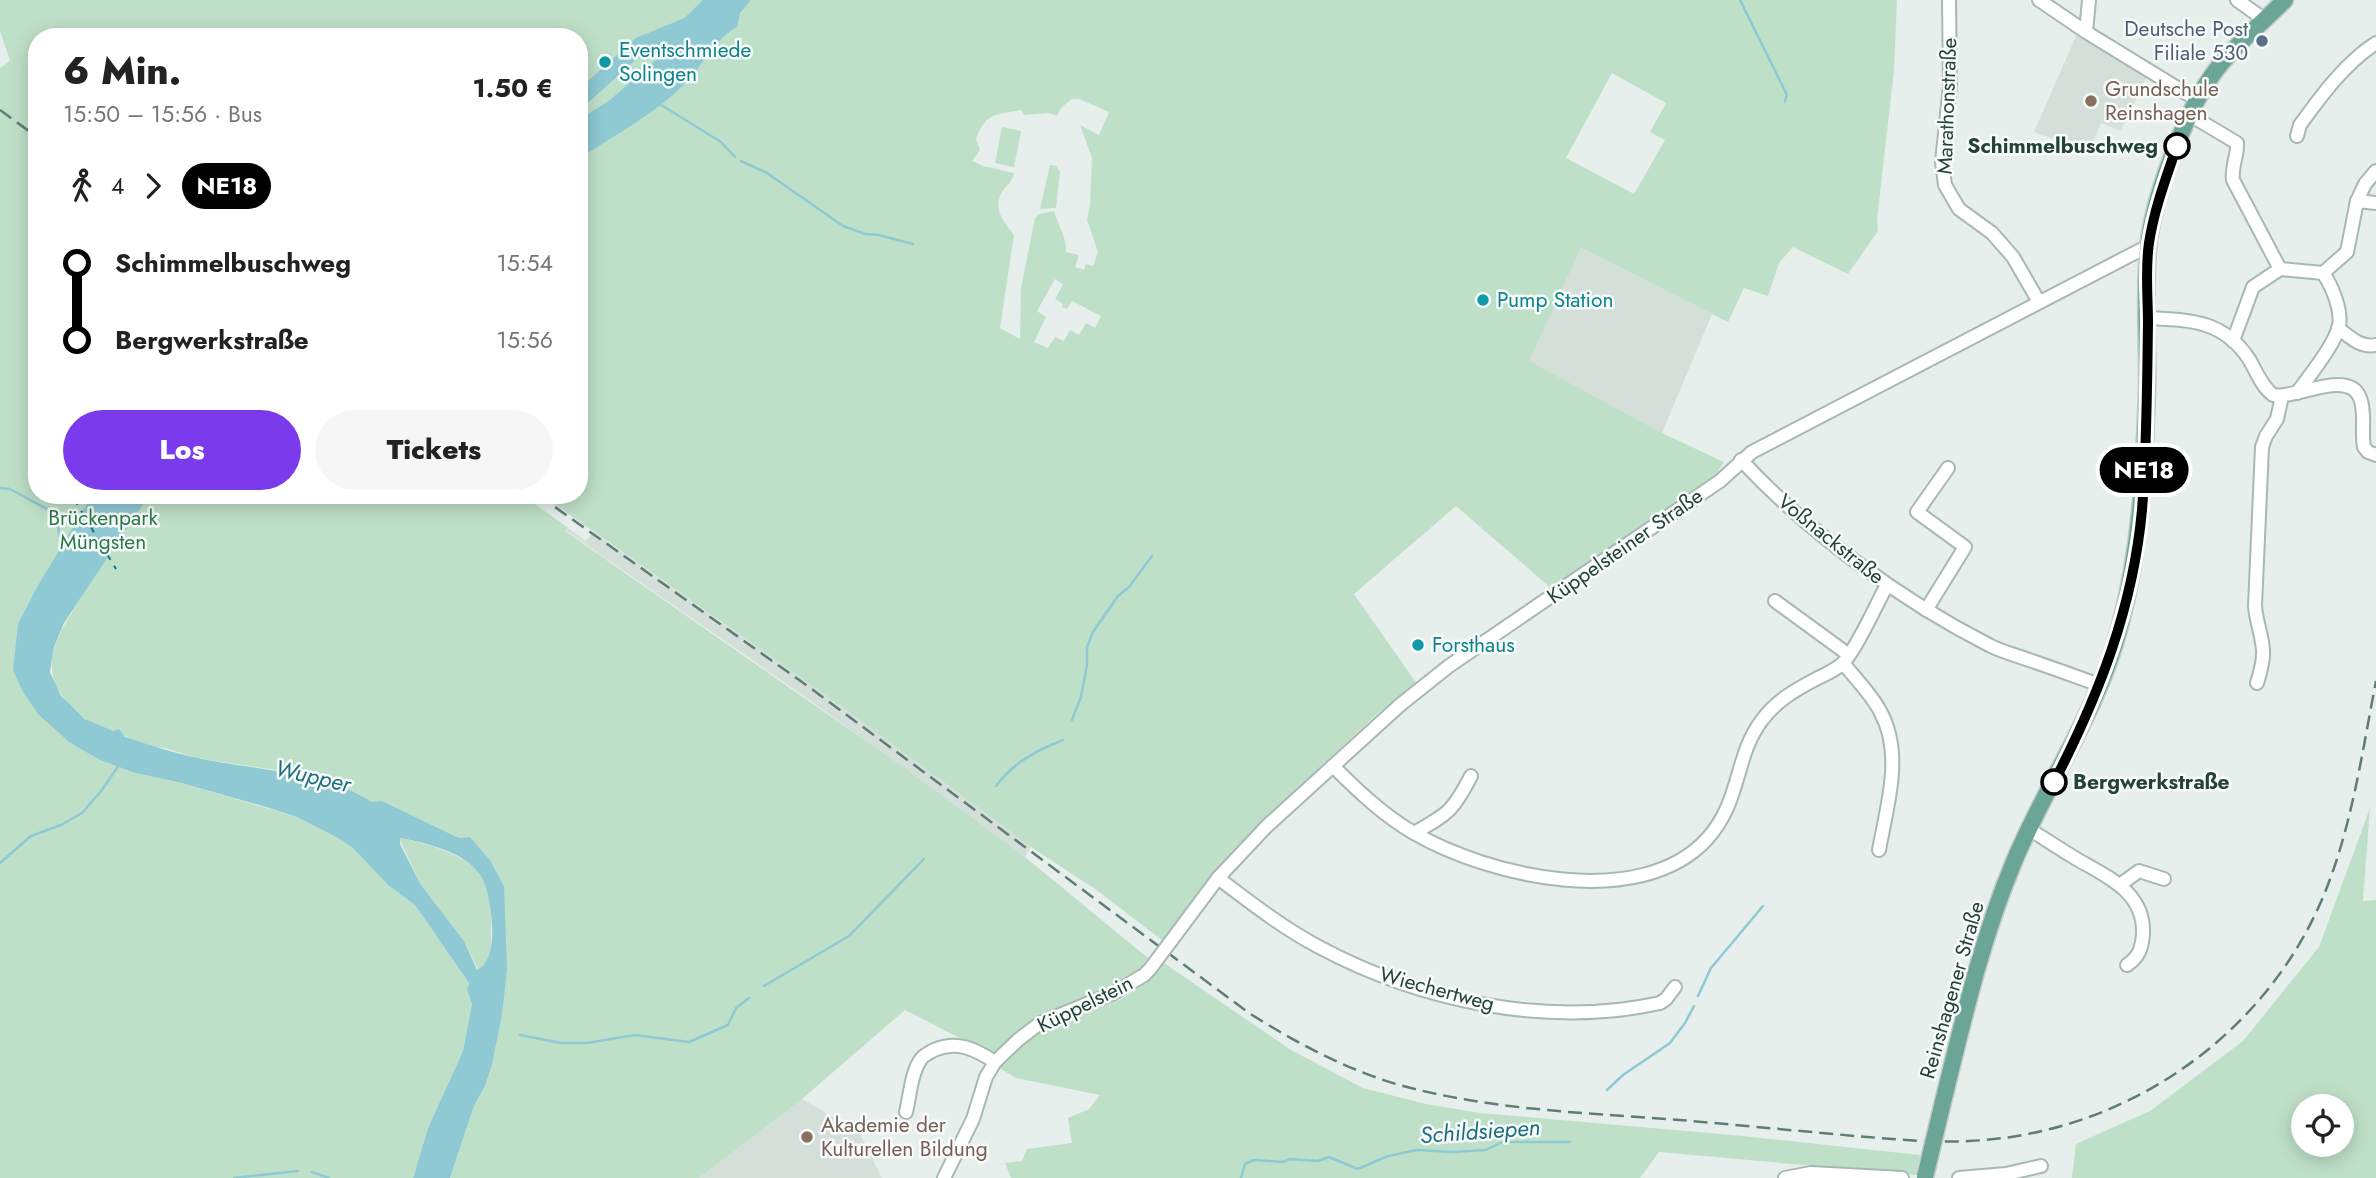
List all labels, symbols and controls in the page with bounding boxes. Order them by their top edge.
place label: Deutsche Post Filiale 530 [2124,14,2248,68]
marker: Deutsche Post Filiale 530 [2254,33,2270,49]
place label: Eventschmiede Solingen [619,35,752,89]
street label: Marathonstraße [1930,37,1964,175]
text: 6 Min. [63,43,181,98]
marker: Eventschmiede Solingen [597,54,613,70]
text: 1.50 € [473,69,553,107]
place label: Grundschule Reinshagen [2105,74,2219,128]
marker: Grundschule Reinshagen [2083,93,2099,109]
text: 15:50 – 15:56 · Bus [63,97,262,131]
place label: Schimmelbuschweg [1967,131,2158,161]
marker: Schimmelbuschweg [2164,133,2190,159]
icon: walk [63,167,101,205]
icon: forward [134,167,172,205]
text: NE18 [196,168,257,203]
text: 4 [111,169,124,203]
text: Schimmelbuschweg [115,244,351,282]
text: 15:54 [496,246,553,280]
place label: Pump Station [1497,285,1613,315]
marker: Pump Station [1475,292,1491,308]
text: Bergwerkstraße [115,321,309,359]
text: 15:56 [497,323,553,357]
button: Los [63,410,301,490]
button: Tickets [315,410,553,490]
line badge: NE18 [2095,447,2193,493]
text: NE18 [2114,452,2174,487]
street label: Küppelsteiner Straße [1541,481,1709,611]
street label: Voßnackstraße [1771,487,1891,591]
park label: Brückenpark Müngsten [48,503,158,557]
place label: Forsthaus [1432,630,1515,660]
marker: Forsthaus [1410,637,1426,653]
water label: Wupper [272,751,356,802]
place label: Bergwerkstraße [2073,767,2229,797]
marker: Bergwerkstraße [2041,769,2067,795]
street label: Reinshagener Straße [1912,898,1992,1082]
street label: Wiechertweg [1376,959,1498,1019]
street label: Küppelstein [1032,968,1138,1040]
map controls [2291,1094,2354,1157]
button: locate [2291,1094,2354,1157]
place label: Akademie der Kulturellen Bildung [821,1110,988,1164]
water label: Schildsiepen [1419,1110,1541,1152]
marker: Akademie der Kulturellen Bildung [799,1129,815,1145]

